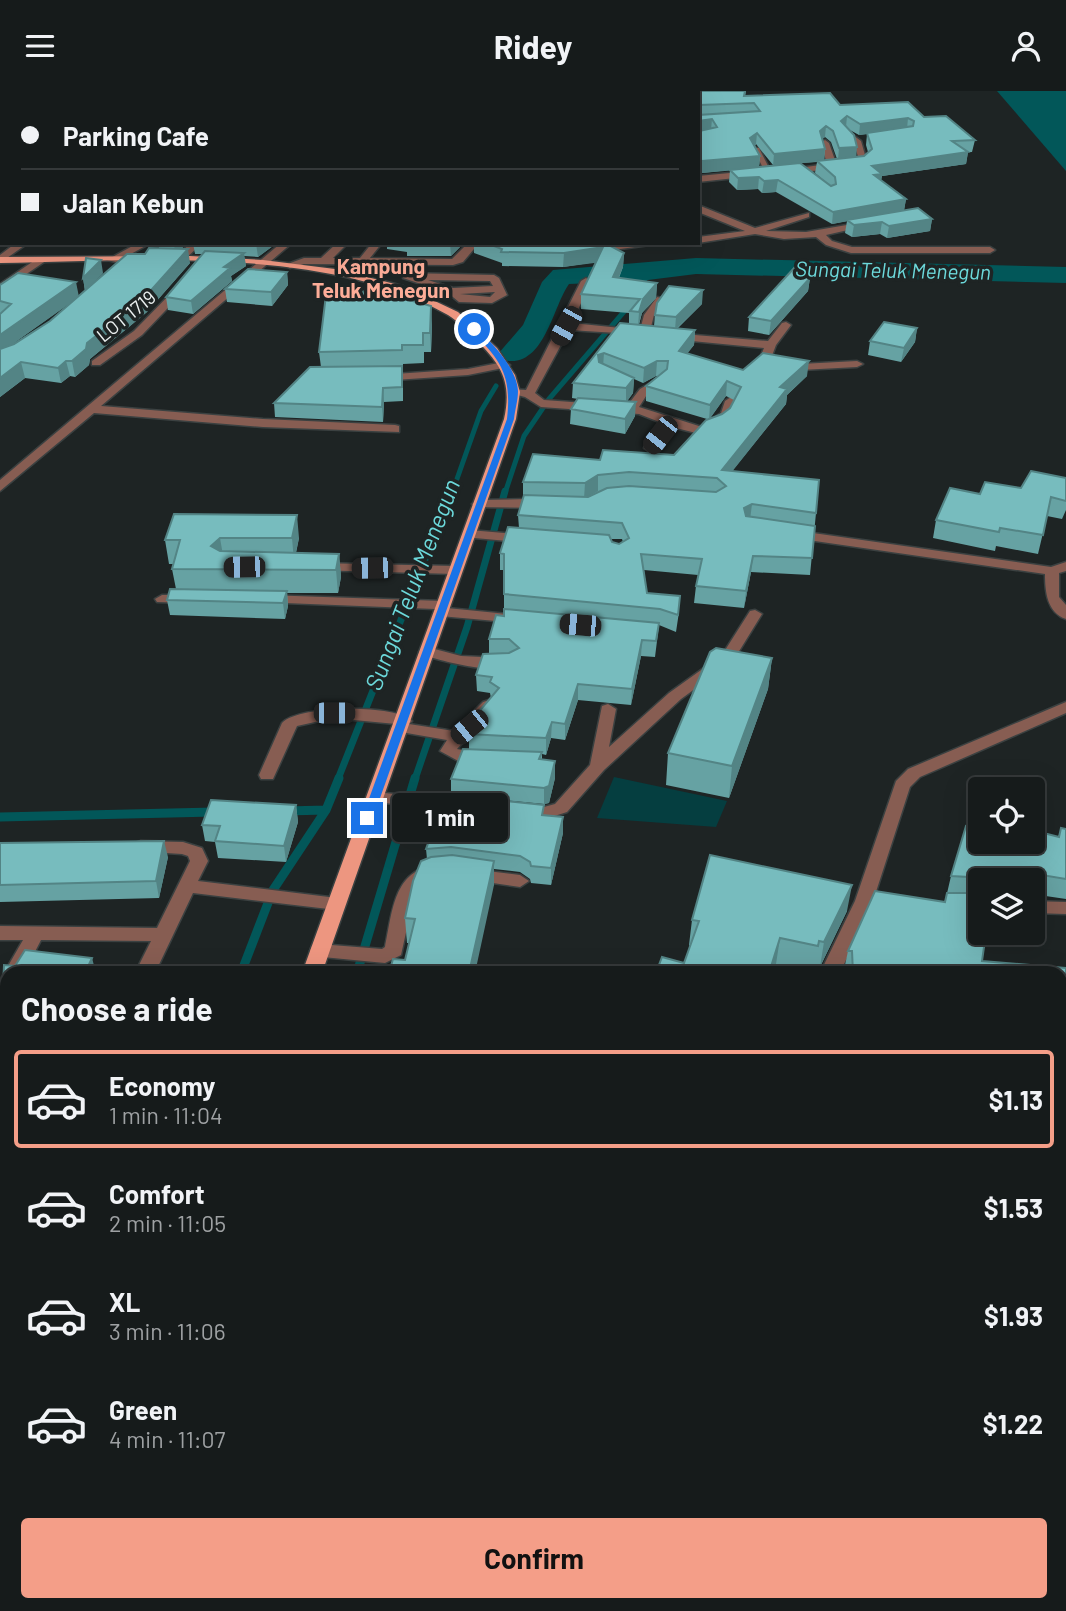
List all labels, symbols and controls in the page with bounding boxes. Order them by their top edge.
icon: menu [21,27,59,65]
text: Ridey [494,27,572,65]
icon: person [1007,27,1045,65]
text: Parking Cafe [63,120,209,151]
text: Jalan Kebun [63,187,204,218]
district label: Kampung Teluk Menegun [312,253,450,302]
water label: Sungai Teluk Menegun [795,255,991,284]
street label: LOT 1719 [92,285,160,346]
car [547,303,586,349]
route start [458,313,490,345]
car [639,412,682,458]
water label: Sungai Teluk Menegun [358,475,465,694]
car [223,556,266,578]
car [351,557,394,579]
car [559,613,602,637]
car [314,703,356,724]
car [447,706,492,748]
map controls [968,777,1045,945]
button: locate [968,777,1045,854]
callout: 1 min [392,793,507,843]
route end [351,802,383,834]
text: 1 min [425,803,475,831]
button: layers [968,868,1045,945]
text: Choose a ride [21,989,213,1027]
icon: car [25,1068,88,1131]
text: Economy [109,1070,215,1101]
text: $1.13 [989,1084,1043,1115]
text: 1 min · 11:04 [109,1101,223,1129]
icon: car [25,1176,88,1239]
text: Comfort [109,1178,205,1209]
text: $1.53 [984,1192,1043,1223]
text: 2 min · 11:05 [109,1209,226,1237]
icon: car [25,1284,88,1347]
text: XL [109,1286,140,1317]
text: $1.93 [984,1300,1043,1331]
text: 3 min · 11:06 [109,1317,226,1345]
icon: car [25,1392,88,1455]
text: Green [109,1394,177,1425]
text: $1.22 [983,1408,1043,1439]
text: 4 min · 11:07 [109,1425,225,1453]
button: Confirm [21,1518,1047,1598]

